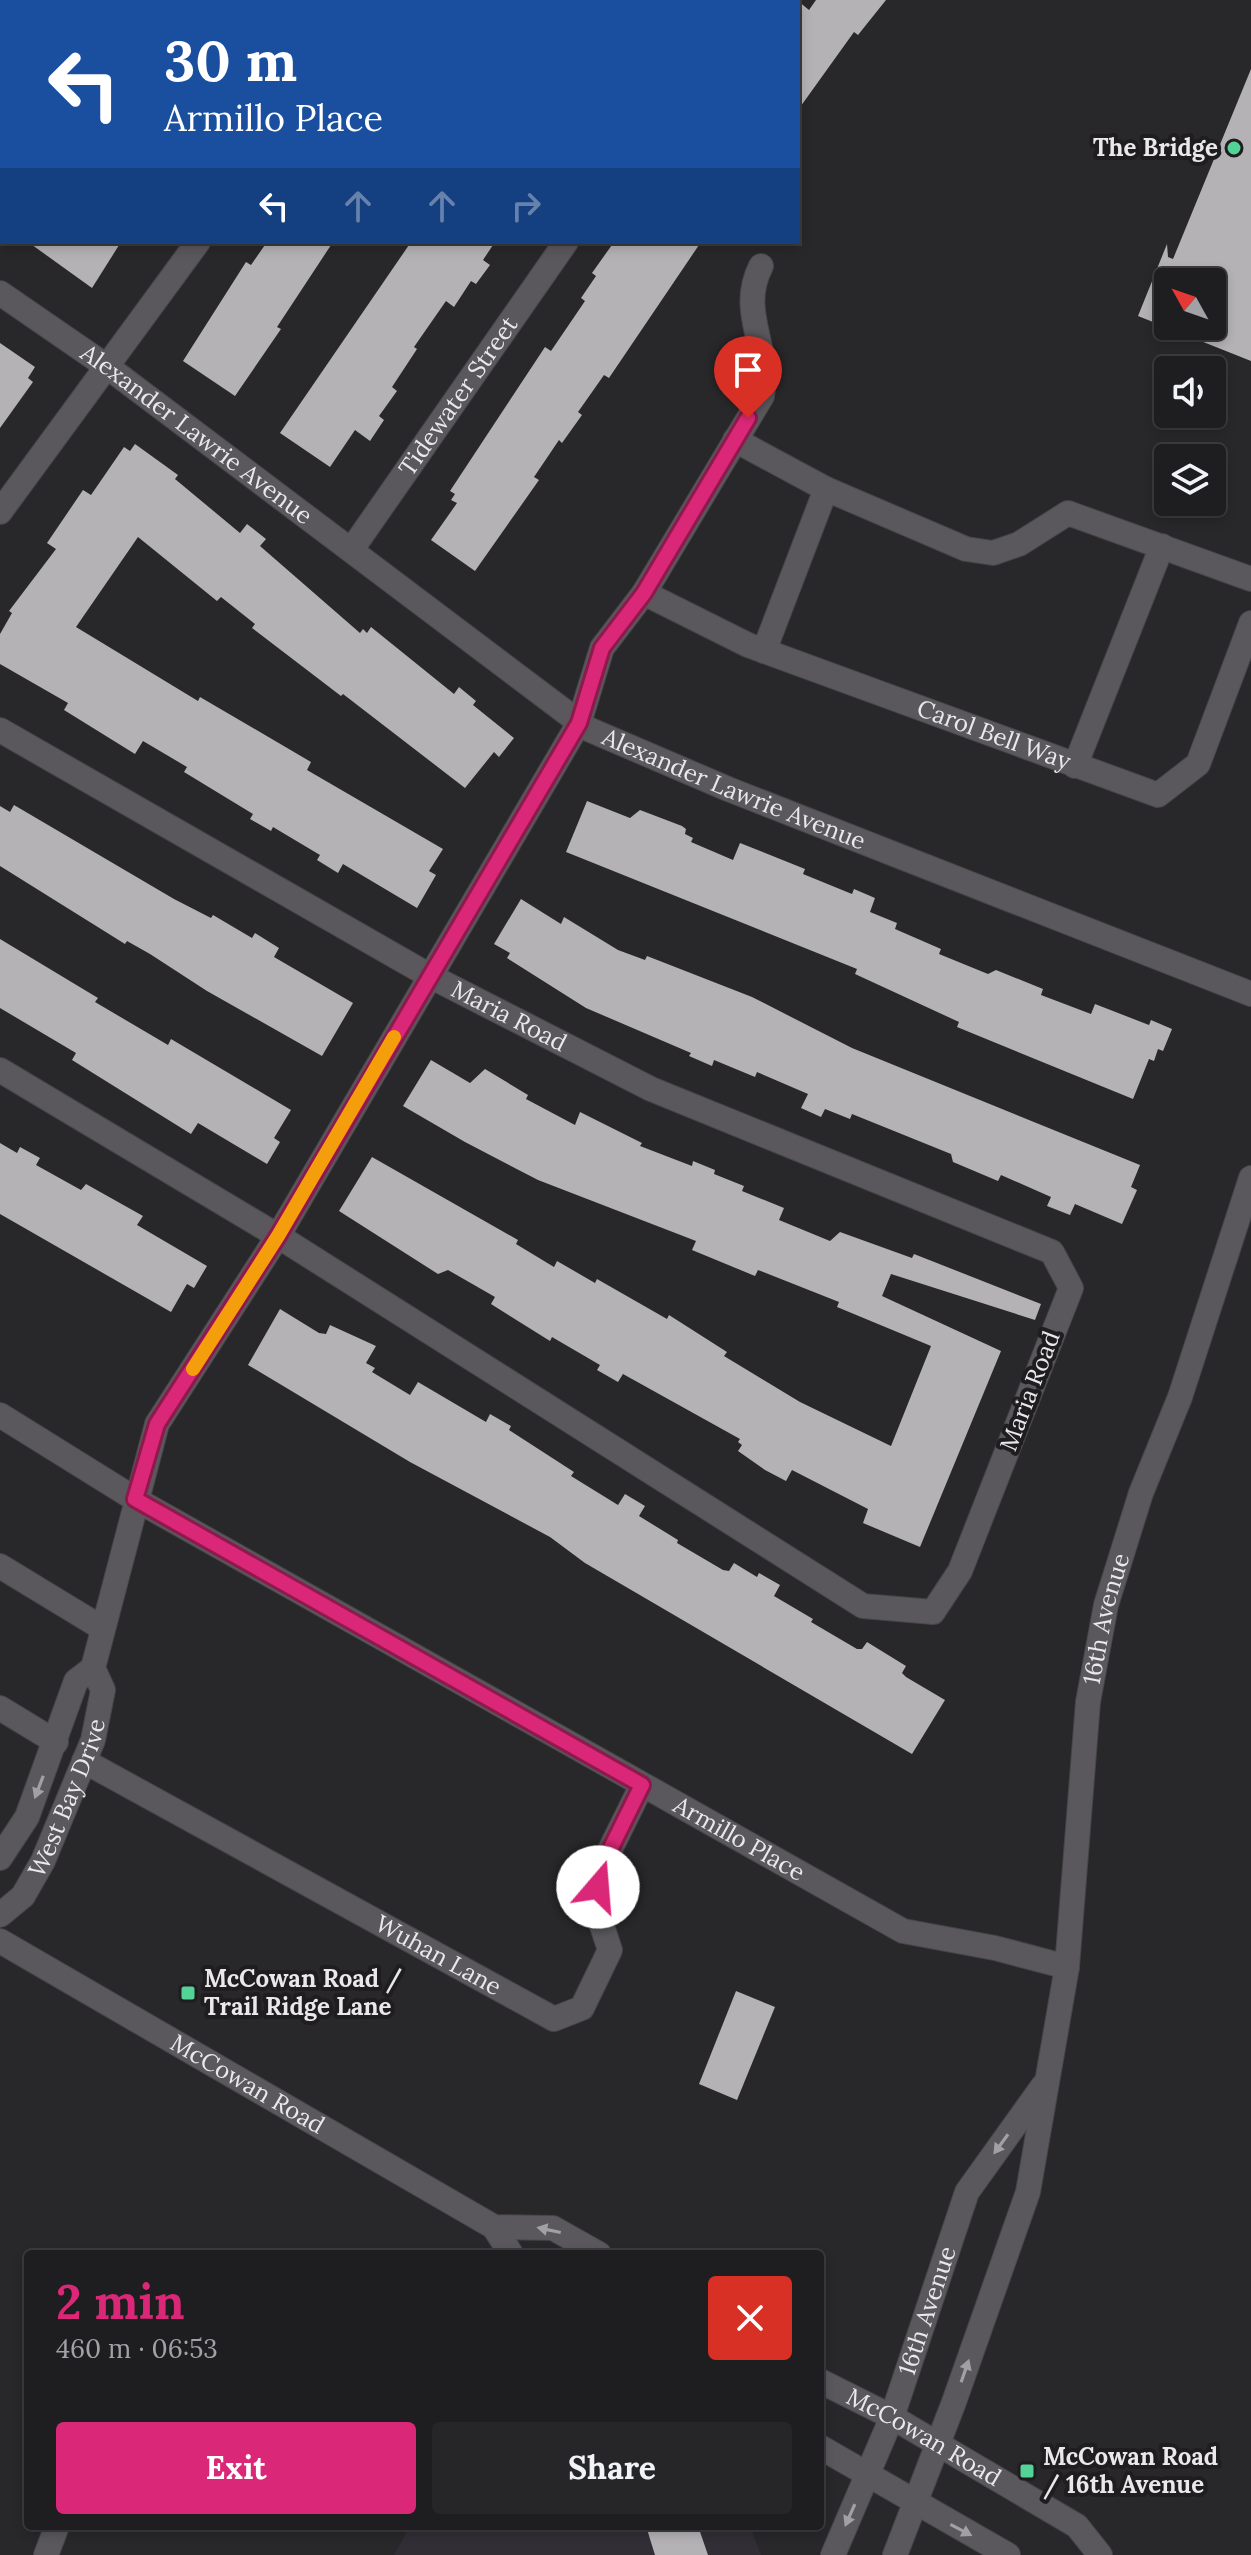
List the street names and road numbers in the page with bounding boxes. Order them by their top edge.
street label: Tidewater Street [392,310,525,482]
street label: Alexander Lawrie Avenue [74,337,319,531]
street label: Carol Bell Way [913,692,1075,777]
street label: Alexander Lawrie Avenue [597,721,870,856]
street label: Maria Road [446,973,572,1058]
street label: Maria Road [992,1326,1067,1455]
street label: 16th Avenue [1076,1549,1136,1687]
street label: West Bay Drive [21,1716,112,1883]
street label: Armillo Place [667,1789,811,1888]
street label: Wuhan Lane [370,1908,507,2002]
street label: McCowan Road [165,2027,330,2141]
street label: 16th Avenue [891,2242,963,2379]
street label: McCowan Road [841,2381,1007,2493]

